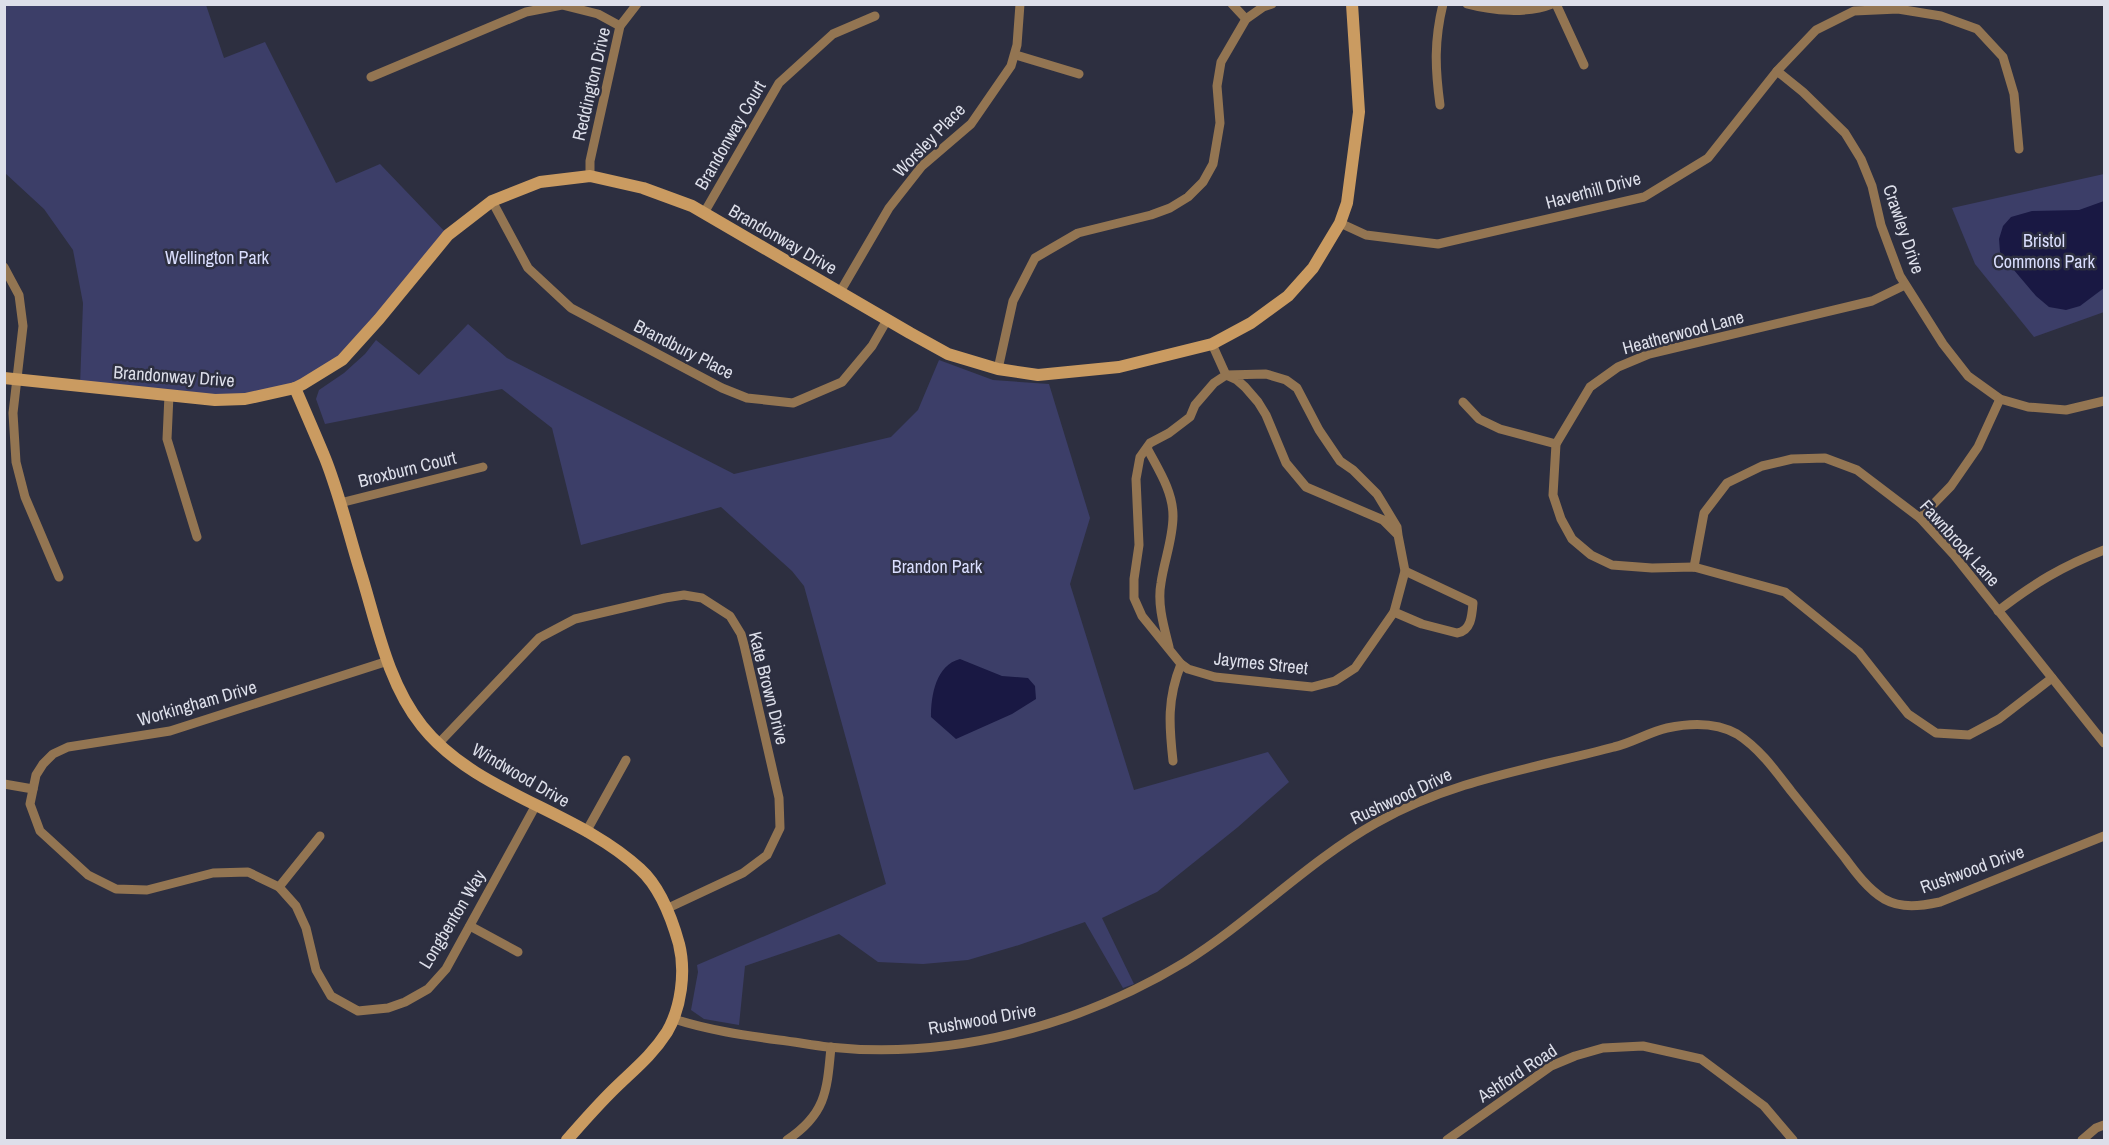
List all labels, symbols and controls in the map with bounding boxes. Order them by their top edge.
street label: Reddington Drive [566,25,616,143]
street label: Brandonway Court [689,76,771,194]
street label: Worsley Place [887,97,971,183]
street label: Haverhill Drive [1543,165,1643,215]
street label: Crawley Drive [1877,181,1931,277]
street label: Brandonway Drive [724,198,842,280]
park label: Bristol Commons Park [1993,228,2095,274]
park label: Wellington Park [165,245,270,270]
street label: Heatherwood Lane [1620,304,1746,360]
street label: Brandbury Place [630,313,738,385]
street label: Brandonway Drive [113,359,235,393]
street label: Broxburn Court [355,445,459,493]
street label: Fawnbrook Lane [1914,494,2006,592]
park label: Brandon Park [892,554,983,579]
street label: Kate Brown Drive [743,629,795,747]
street label: Jaymes Street [1213,646,1309,680]
street label: Workingham Drive [135,674,259,732]
street label: Windwood Drive [468,737,574,813]
street label: Rushwood Drive [1346,762,1456,830]
street label: Rushwood Drive [1916,839,2028,899]
street label: Longbenton Way [413,864,492,973]
street label: Rushwood Drive [926,997,1038,1041]
street label: Ashford Road [1472,1038,1562,1109]

